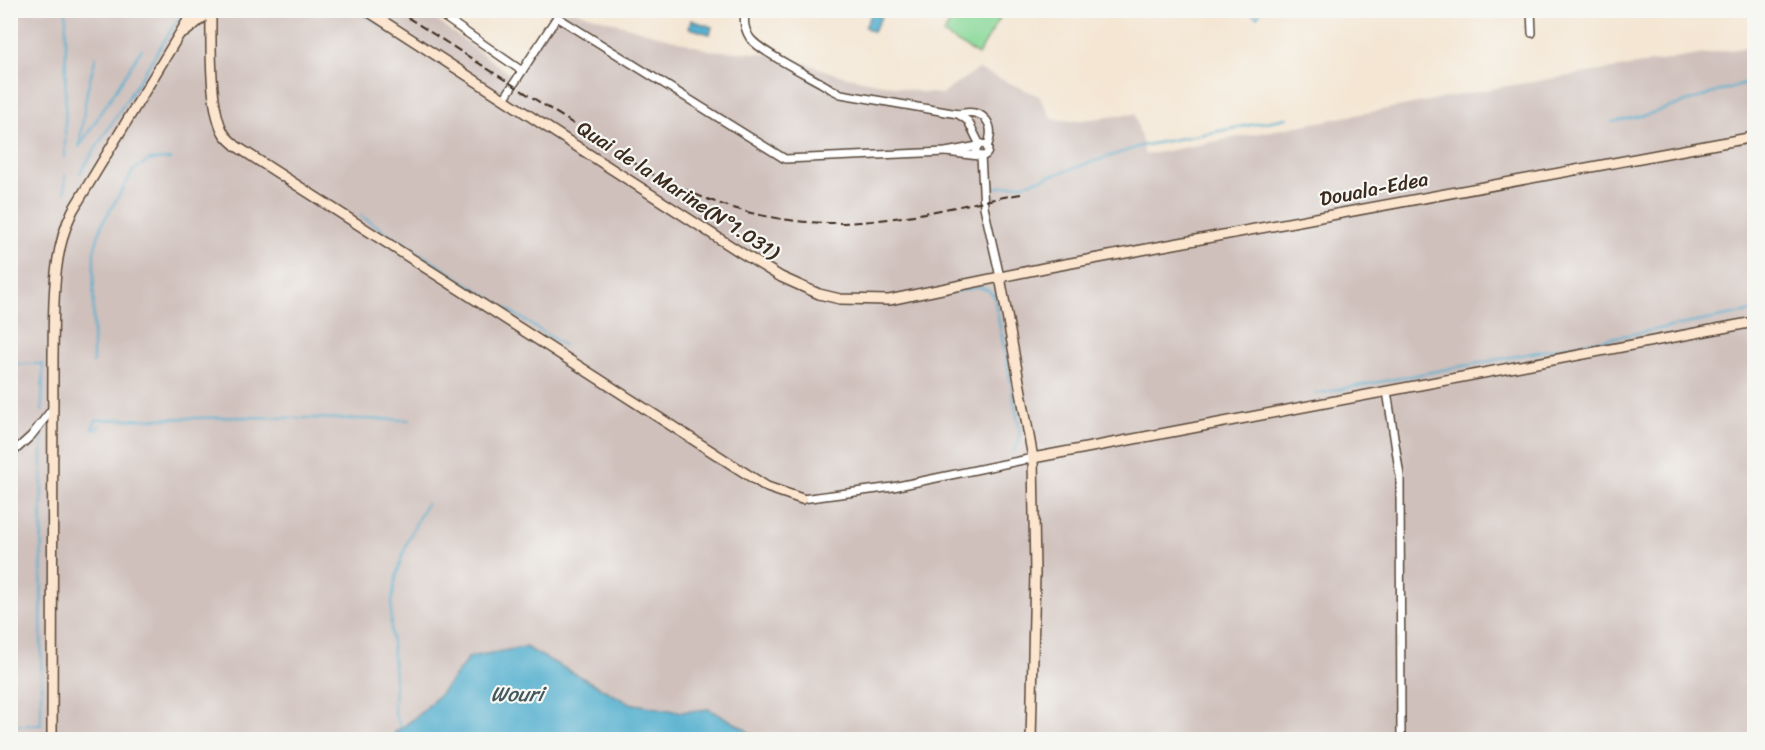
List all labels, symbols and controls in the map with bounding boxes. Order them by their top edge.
street label: Quai de la Marine(N°1.031) [570,111,787,269]
street label: Douala-Edea [1317,161,1431,217]
water label: Wouri [491,675,547,713]

